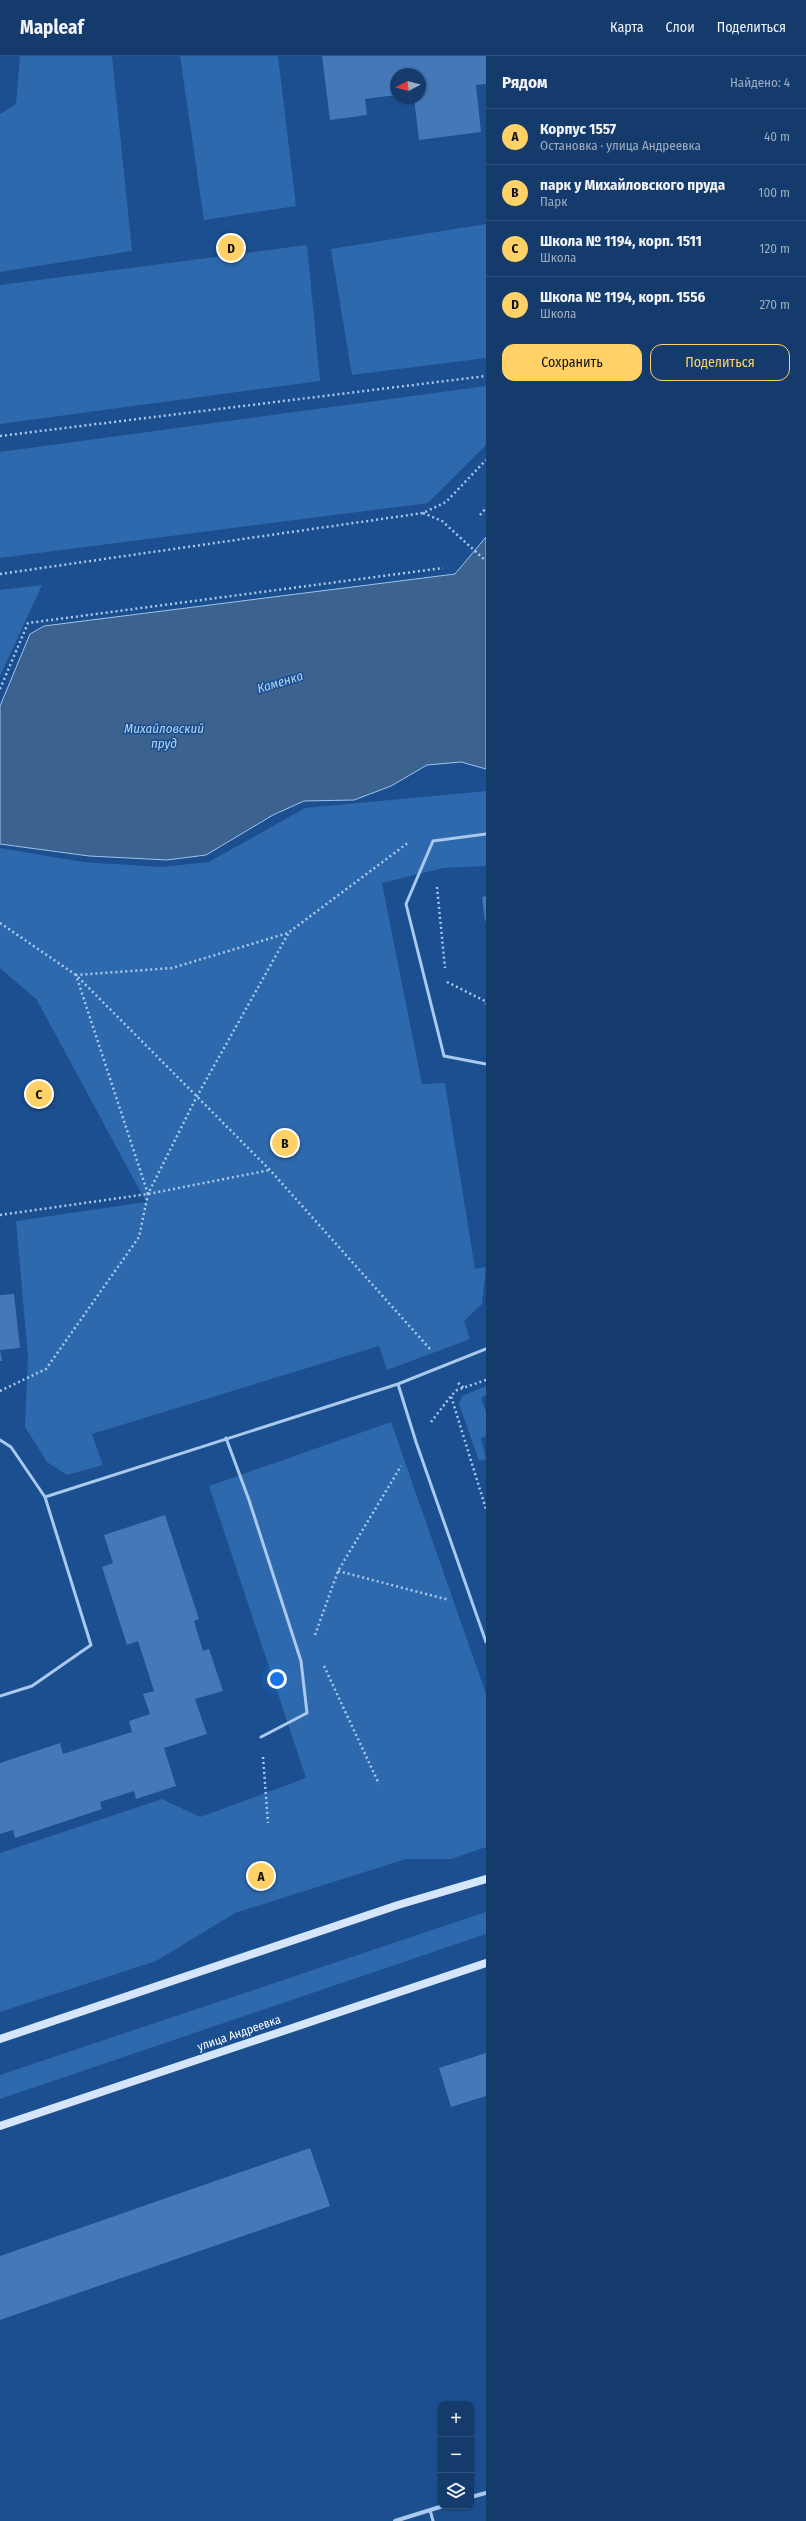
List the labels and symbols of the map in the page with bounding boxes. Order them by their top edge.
north arrow [390,68,426,104]
pin: D [218,233,244,263]
water label: Каменка [255,668,305,696]
water label: Михайловский пруд [124,721,204,751]
pin: C [26,1079,52,1109]
pin: B [272,1128,298,1158]
your location [267,1669,287,1689]
pin: A [248,1861,274,1891]
street label: улица Андреевка [195,2012,283,2054]

